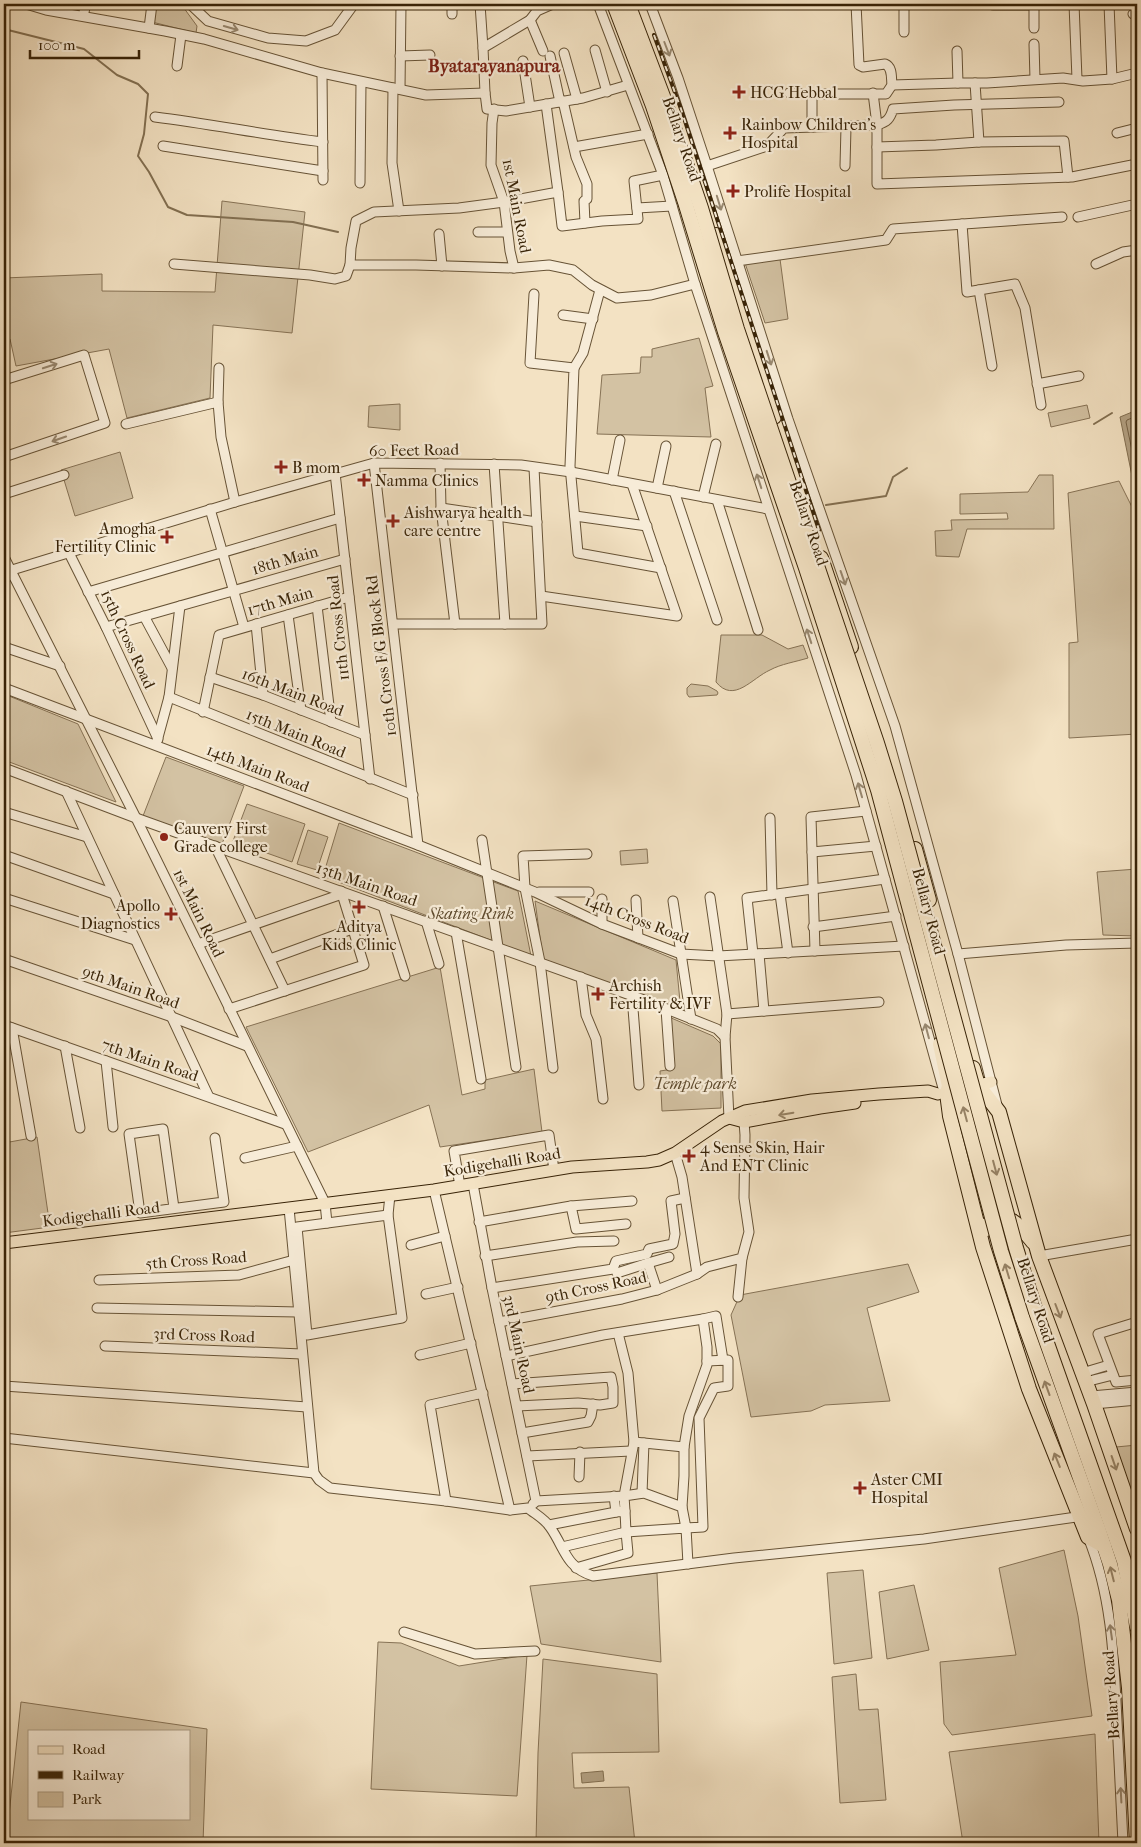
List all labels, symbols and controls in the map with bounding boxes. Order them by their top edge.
one-way arrow [223,23,239,33]
scale bar [30,28,139,60]
text: 100 m [38,36,76,54]
one-way arrow [663,41,672,57]
district label: Byatarayanapura [428,56,561,77]
place label: HCG Hebbal [750,83,837,102]
marker: HCG Hebbal [732,85,746,99]
street label: Bellary Road [659,94,706,184]
place label: Rainbow Children's Hospital [741,115,876,152]
marker: Rainbow Children's Hospital [723,126,737,140]
street label: 1st Main Road [499,157,536,255]
place label: Prolife Hospital [744,182,852,201]
marker: Prolife Hospital [726,184,740,198]
one-way arrow [715,195,724,211]
one-way arrow [764,350,774,366]
one-way arrow [42,360,58,370]
one-way arrow [51,434,67,444]
street label: 60 Feet Road [369,440,459,460]
place label: B mom [292,458,341,477]
marker: B mom [274,460,288,474]
place label: Namma Clinics [375,471,479,490]
marker: Namma Clinics [357,473,371,487]
one-way arrow [754,473,764,489]
street label: Bellary Road [786,478,833,568]
place label: Aishwarya health care centre [403,503,522,540]
marker: Aishwarya health care centre [386,514,400,528]
place label: Amogha Fertility Clinic [55,519,157,556]
marker: Amogha Fertility Clinic [160,530,174,544]
street label: 18th Main [250,541,321,578]
one-way arrow [839,570,848,586]
street label: 11th Cross Road [323,574,353,682]
street label: 10th Cross F/G Block Rd [362,574,400,738]
street label: 17th Main [245,582,316,619]
street label: 15th Cross Road [97,586,159,692]
one-way arrow [804,628,813,644]
street label: 16th Main Road [239,664,347,720]
street label: 15th Main Road [243,704,349,762]
street label: 14th Main Road [204,740,312,796]
one-way arrow [854,783,864,799]
place label: Cauvery First Grade college [174,819,268,856]
marker: Cauvery First Grade college [158,831,170,843]
street label: 13th Main Road [314,858,420,910]
street label: 1st Main Road [169,866,229,961]
street label: Bellary Road [908,866,950,957]
street label: 14th Cross Road [582,890,692,948]
place label: Apollo Diagnostics [81,896,160,933]
marker: Aditya Kids Clinic [352,900,366,914]
park label: Skating Rink [427,904,514,923]
marker: Apollo Diagnostics [164,907,178,921]
place label: Aditya Kids Clinic [321,917,397,954]
street label: 9th Main Road [80,961,182,1013]
place label: Archish Fertility & IVF [608,976,712,1013]
marker: Archish Fertility & IVF [591,987,605,1001]
one-way arrow [922,1023,931,1039]
street label: 7th Main Road [99,1035,201,1086]
park label: Temple park [653,1074,737,1093]
one-way arrow [960,1106,969,1122]
one-way arrow [778,1110,794,1120]
place label: 4 Sense Skin, Hair And ENT Clinic [699,1138,825,1175]
street label: Kodigehalli Road [442,1143,562,1181]
marker: 4 Sense Skin, Hair And ENT Clinic [682,1149,696,1163]
one-way arrow [990,1159,1000,1175]
street label: Kodigehalli Road [41,1197,161,1231]
street label: 5th Cross Road [145,1247,248,1273]
street label: Bellary Road [1013,1255,1059,1345]
one-way arrow [1002,1263,1012,1279]
street label: 9th Cross Road [544,1267,649,1307]
street label: 3rd Main Road [499,1293,539,1395]
one-way arrow [1054,1302,1063,1318]
street label: 3rd Cross Road [153,1324,255,1346]
one-way arrow [1042,1381,1051,1396]
one-way arrow [1052,1452,1061,1467]
one-way arrow [1110,1455,1119,1470]
place label: Aster CMI Hospital [870,1470,943,1507]
marker: Aster CMI Hospital [853,1481,867,1495]
one-way arrow [1107,1566,1116,1582]
one-way arrow [1106,1625,1116,1641]
street label: Bellary Road [1098,1650,1124,1740]
legend [28,1730,190,1820]
text: Road [72,1740,106,1758]
text: Railway [72,1766,125,1784]
one-way arrow [1116,1787,1125,1803]
text: Park [72,1790,102,1808]

